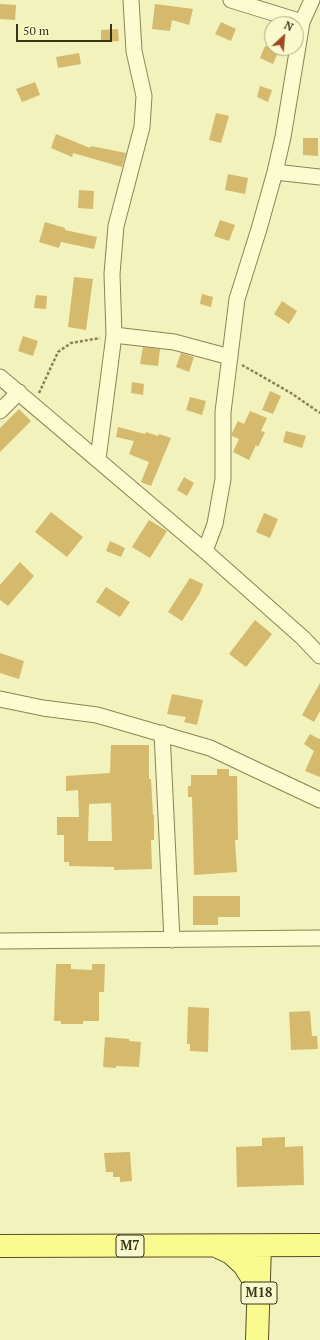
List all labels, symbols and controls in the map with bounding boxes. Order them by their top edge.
scale bar [18,16,114,42]
north arrow [264,16,304,56]
text: N [282,18,296,34]
text: 50 m [23,23,49,38]
road number: M7 [116,1235,144,1257]
road number: M18 [241,1282,277,1304]

